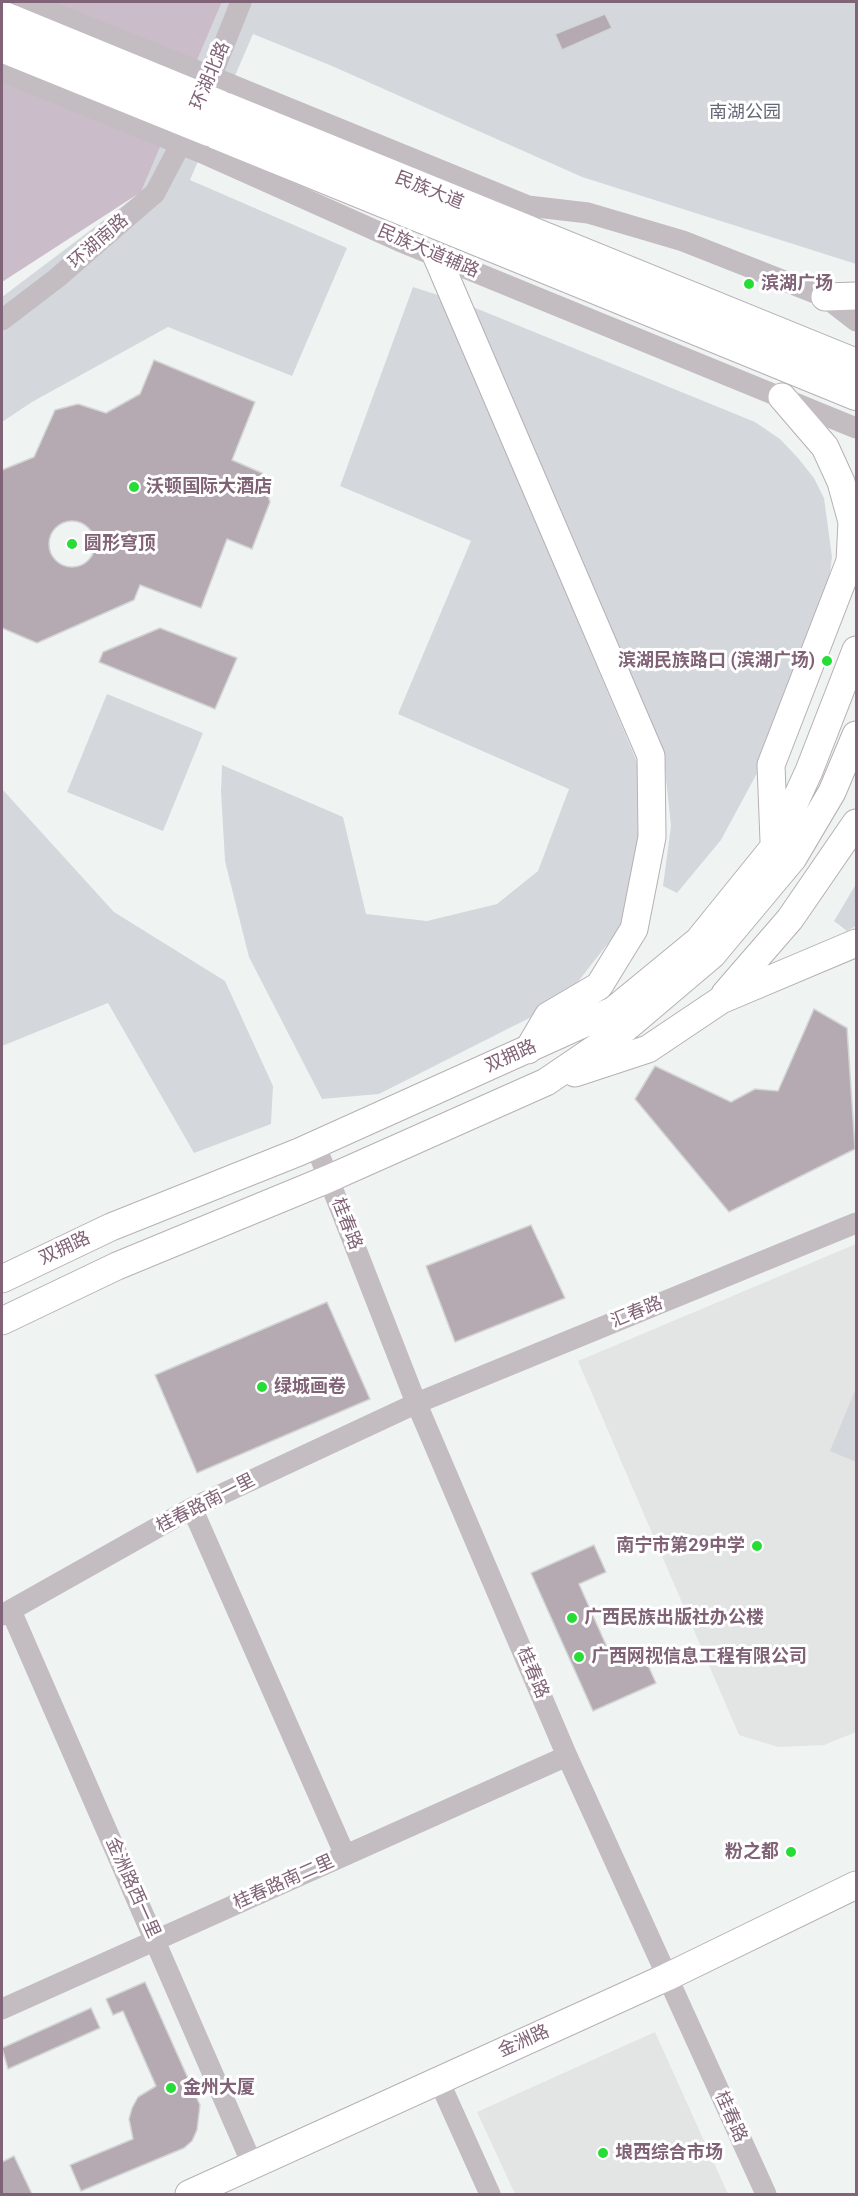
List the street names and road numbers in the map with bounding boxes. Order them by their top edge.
street label: 环湖北路 [187,39,235,113]
street label: 民族大道 [392,168,466,214]
street label: 环湖南路 [65,210,133,274]
street label: 民族大道辅路 [374,221,482,283]
street label: 双拥路 [482,1036,540,1078]
street label: 桂春路 [326,1195,366,1253]
street label: 双拥路 [36,1228,94,1270]
street label: 汇春路 [608,1293,666,1333]
street label: 桂春路南一里 [153,1470,259,1538]
street label: 桂春路 [512,1644,552,1702]
street label: 金洲路西一里 [100,1834,164,1942]
street label: 桂春路南二里 [230,1851,338,1915]
street label: 金洲路 [495,2021,553,2063]
street label: 桂春路 [709,2088,751,2146]

